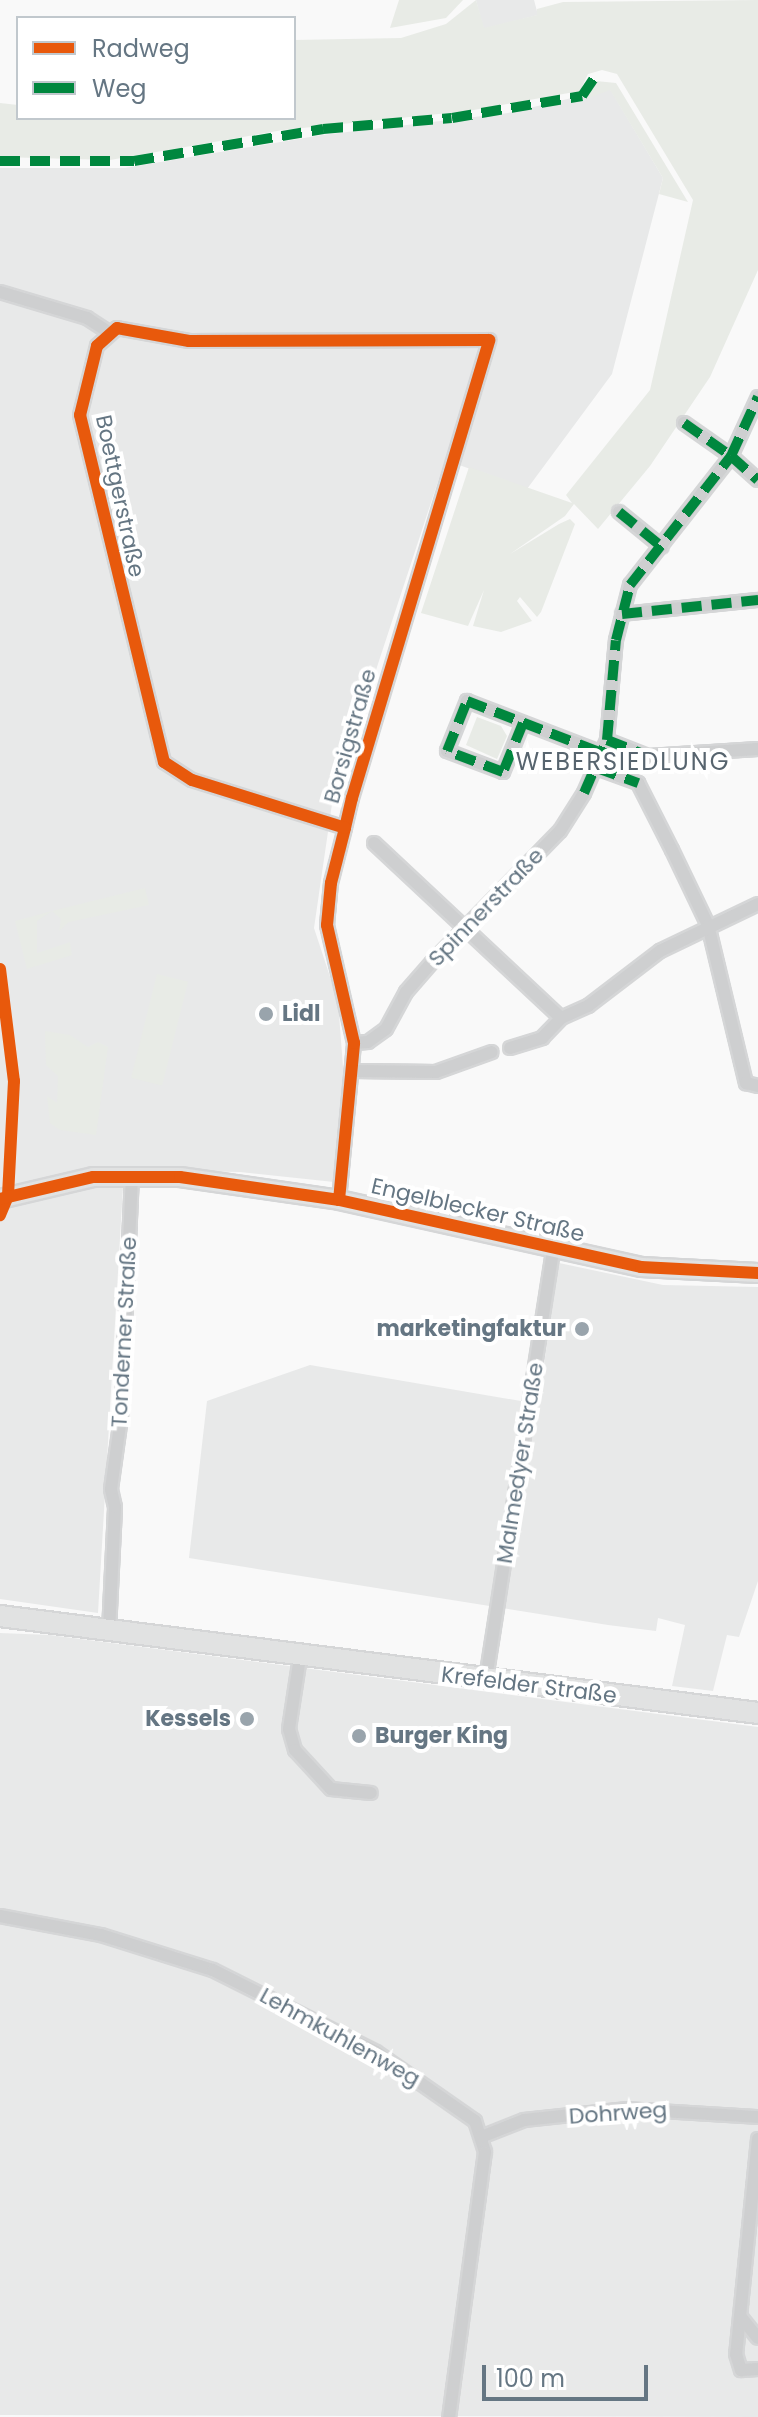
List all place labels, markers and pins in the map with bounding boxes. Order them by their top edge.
place label: Lidl [282,1001,320,1027]
marker: Lidl [257,1005,275,1023]
place label: marketingfaktur [376,1316,566,1342]
marker: marketingfaktur [573,1320,591,1338]
place label: Kessels [145,1706,231,1732]
marker: Kessels [238,1710,256,1728]
place label: Burger King [375,1723,508,1749]
marker: Burger King [350,1727,368,1745]

